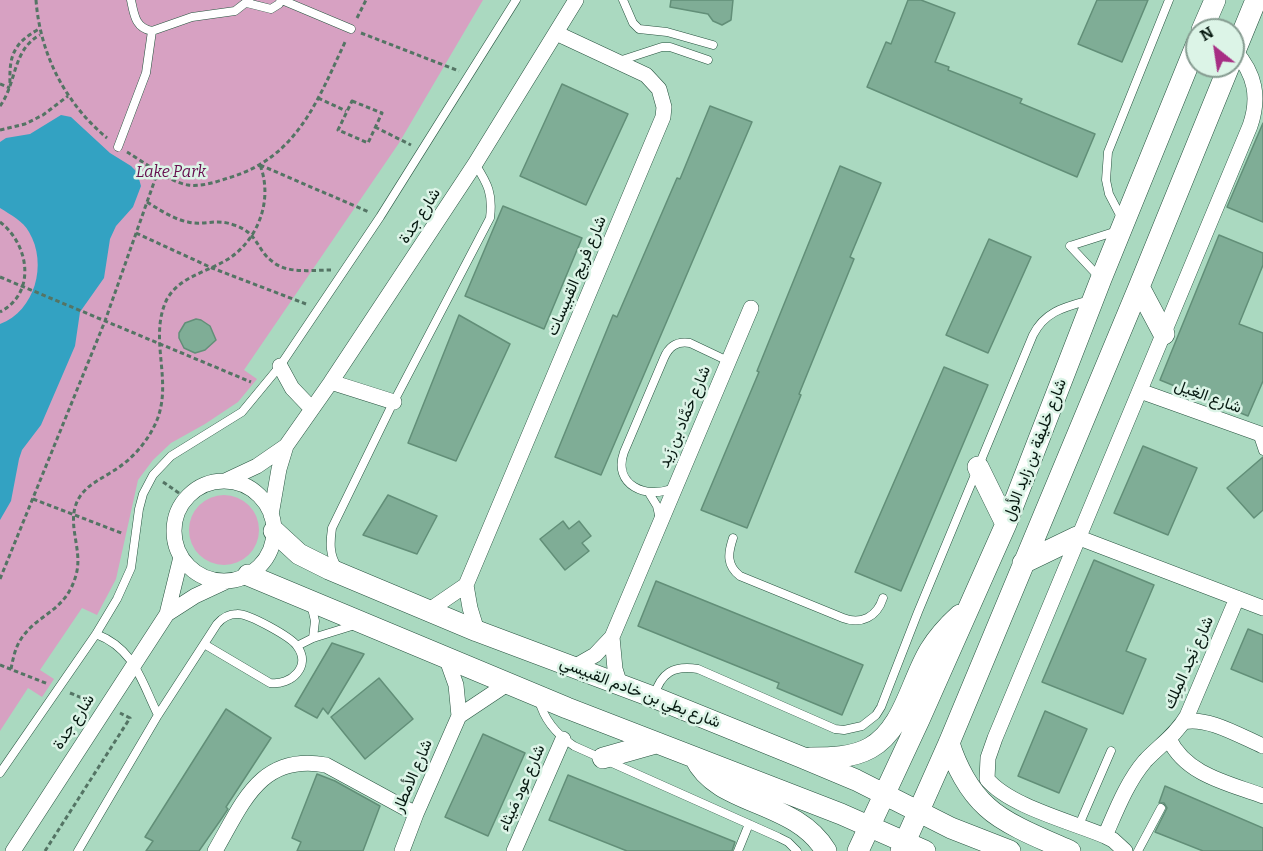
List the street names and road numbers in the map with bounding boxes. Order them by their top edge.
street label: شارع جدة [395,185,445,247]
street label: شارع فريج القبيسات [543,213,611,339]
street label: شارع حَمَّاد بن زَيد [655,363,715,471]
street label: شارع خليفة بن زايد الأول [999,376,1071,524]
street label: شارع الغِيل [1172,376,1244,418]
street label: شارع نَجد المِلِك [1160,614,1218,712]
street label: شارع بطي بن خادم القبيسي [557,653,723,733]
street label: شارع جدة [49,691,99,753]
street label: شارع الأمطار [389,737,437,815]
street label: شارع عود مَيثاء [494,742,550,834]

